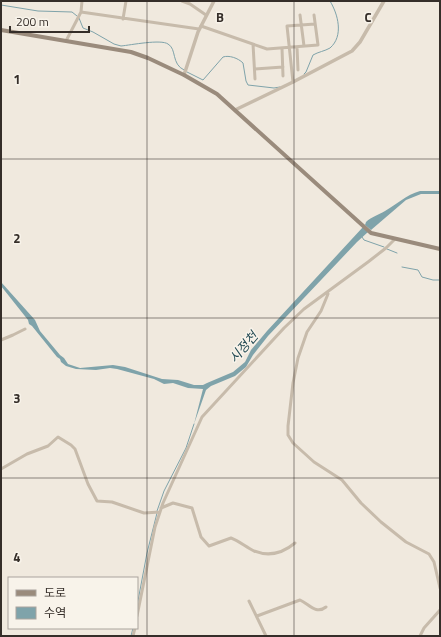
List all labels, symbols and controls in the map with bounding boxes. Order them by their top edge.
text: B [216,7,224,27]
text: C [364,7,372,27]
scale bar [10,8,89,34]
text: 200 m [16,12,49,31]
text: 1 [13,69,21,89]
text: 2 [13,228,21,248]
water label: 시정천 [224,326,263,367]
text: 3 [13,388,21,408]
text: 4 [13,547,21,567]
legend [8,577,138,629]
text: 도로 [44,583,66,602]
text: 수역 [44,603,66,622]

